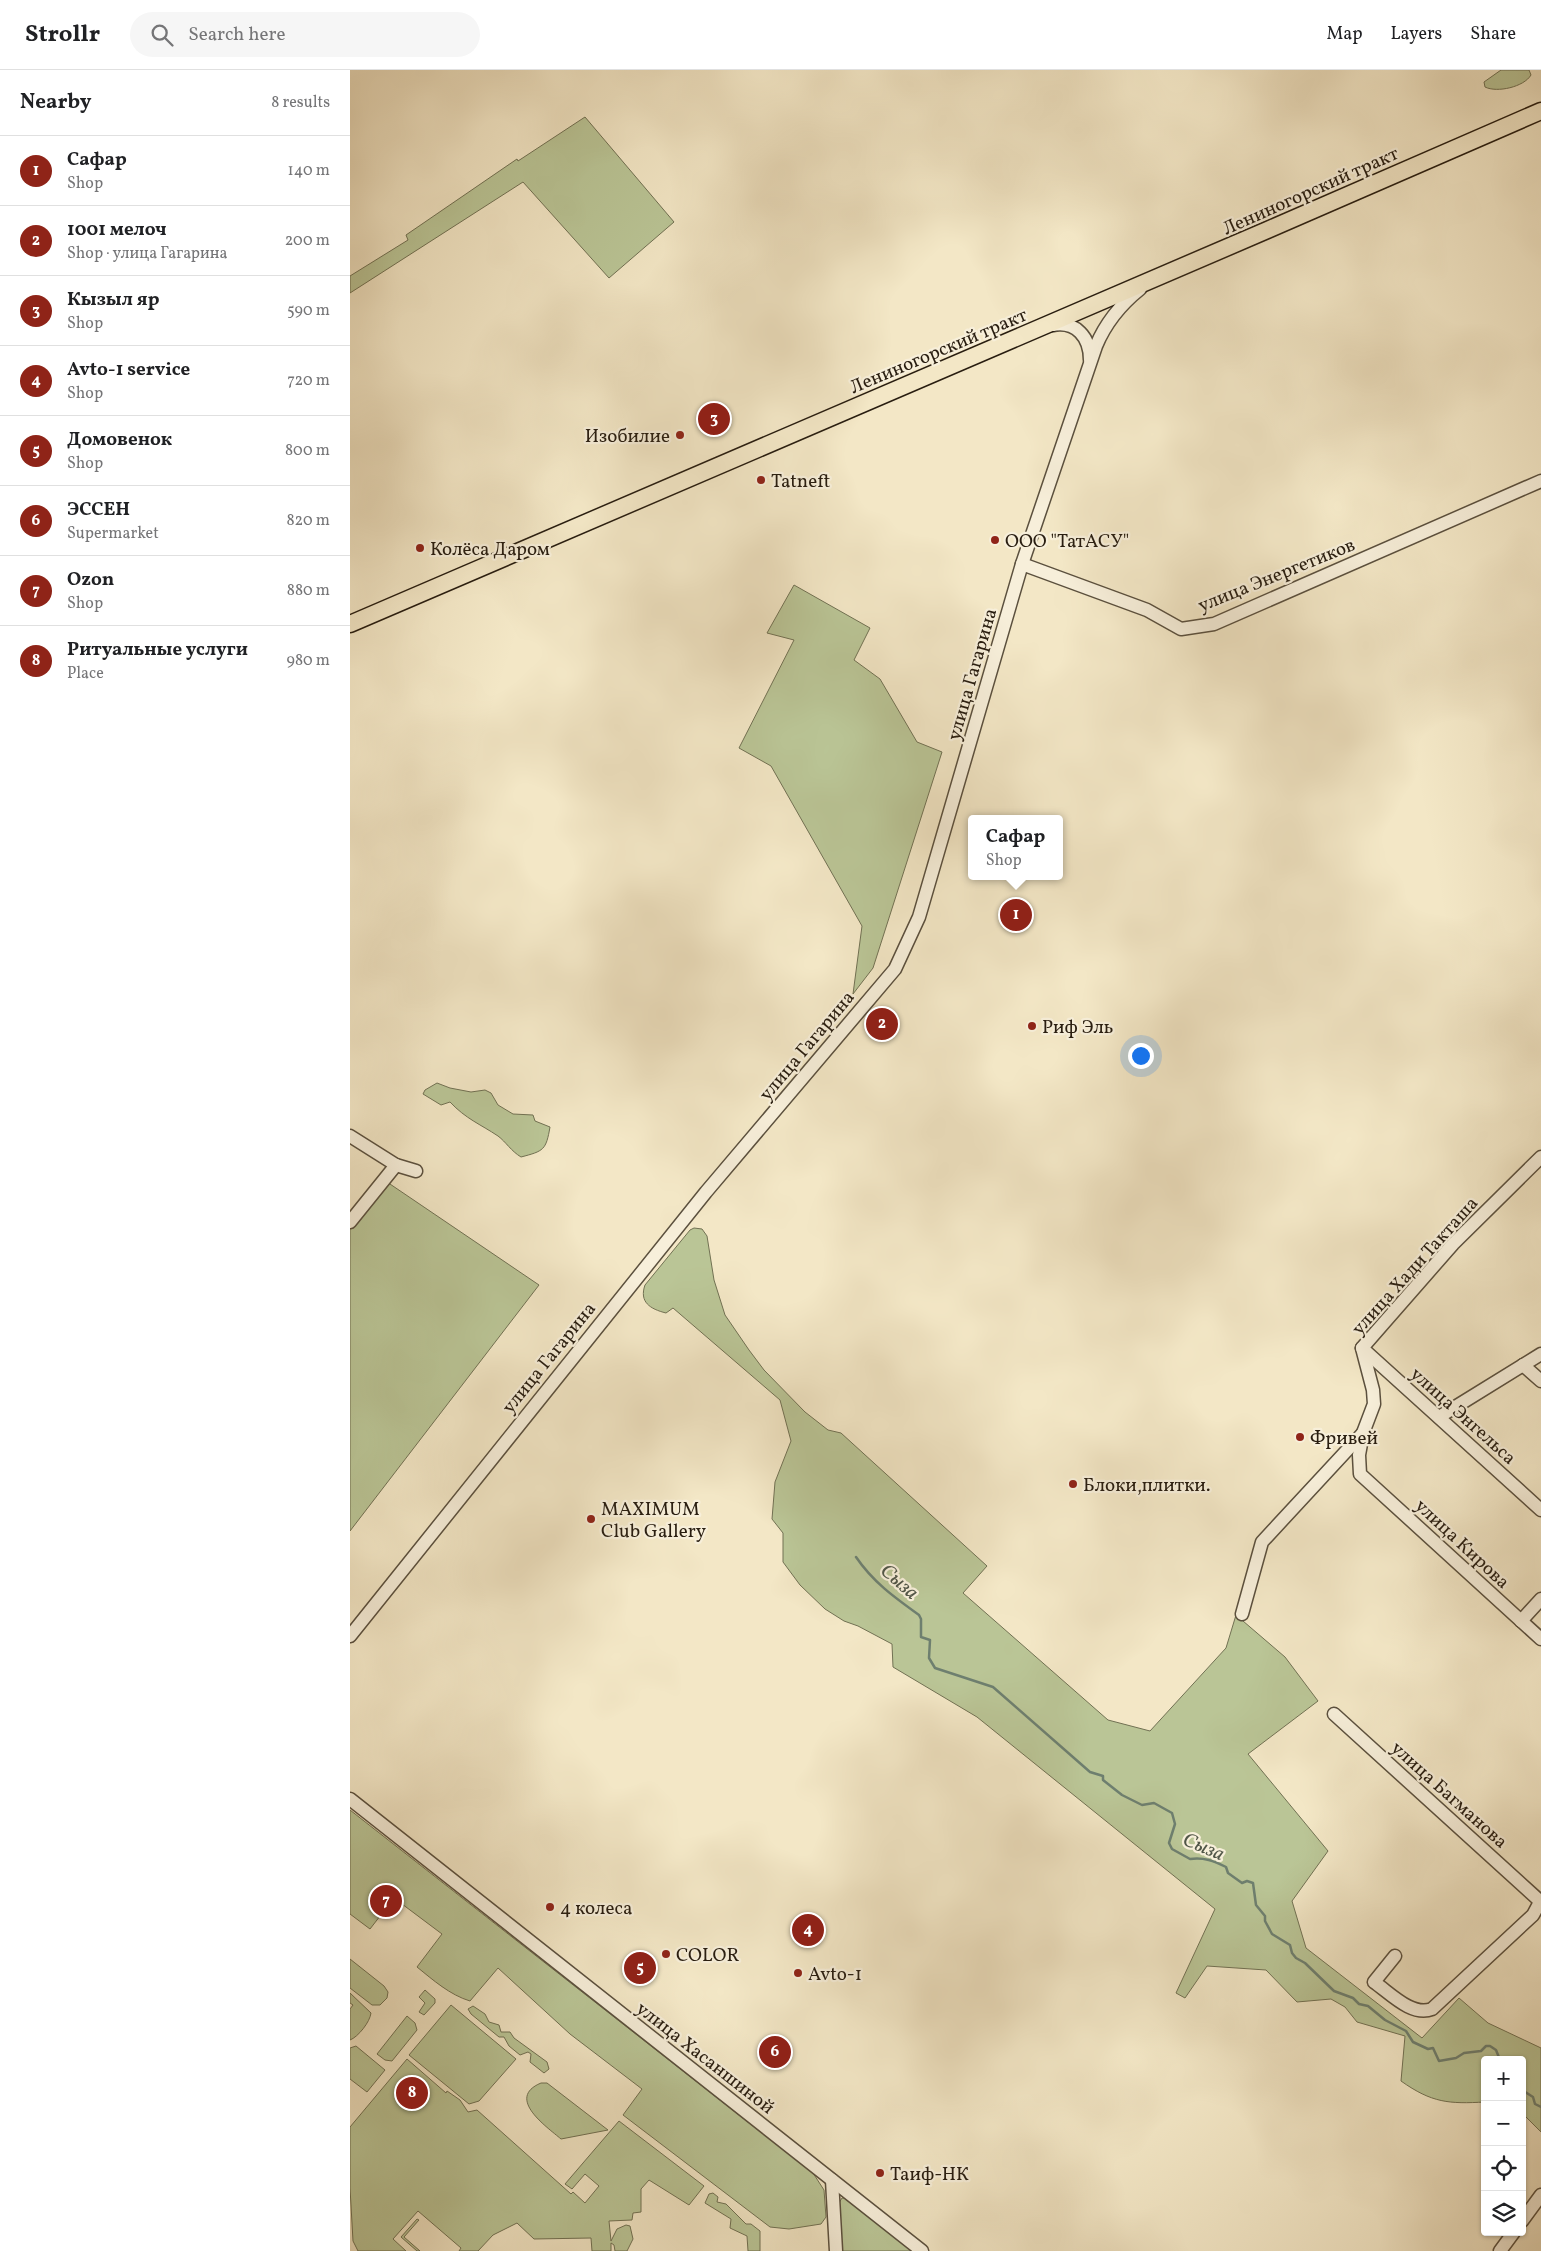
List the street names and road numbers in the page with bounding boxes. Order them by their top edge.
street label: Лениногорский тракт [1219,141,1403,242]
street label: Лениногорский тракт [846,303,1032,401]
street label: улица Энергетиков [1194,532,1359,619]
street label: улица Гагарина [942,605,1004,744]
street label: улица Гагарина [754,986,861,1107]
street label: улица Хади Такташа [1346,1191,1485,1341]
street label: улица Гагарина [497,1297,603,1419]
street label: улица Энгельса [1404,1362,1521,1471]
street label: улица Кирова [1408,1494,1515,1595]
street label: улица Багманова [1385,1736,1513,1855]
street label: улица Хасаншиной [630,1996,779,2121]

